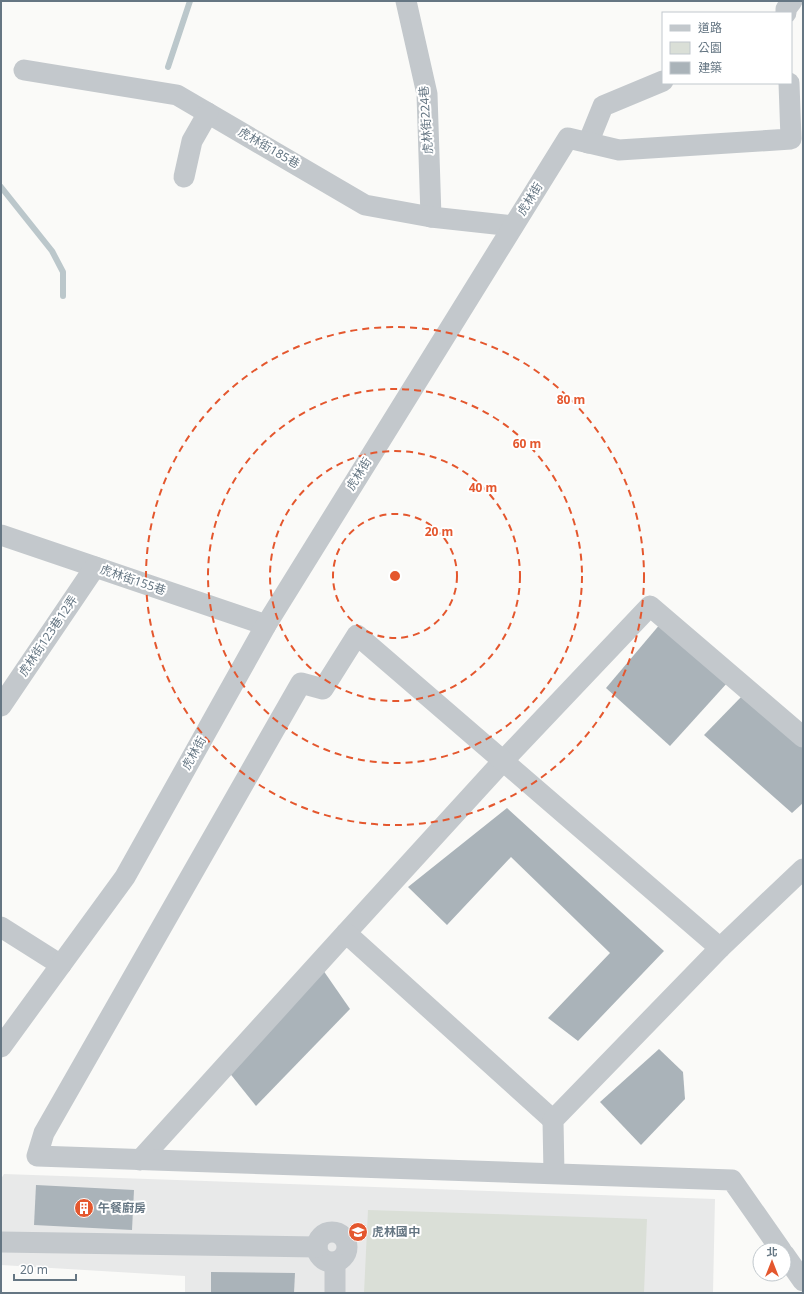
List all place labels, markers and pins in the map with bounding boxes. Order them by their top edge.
centre of rings [388,569,402,583]
building icon: 午餐廚房 [73,1197,95,1219]
place label: 午餐廚房 [98,1199,146,1216]
school or university icon: 虎林國中 [347,1221,369,1243]
place label: 虎林國中 [372,1223,420,1240]

